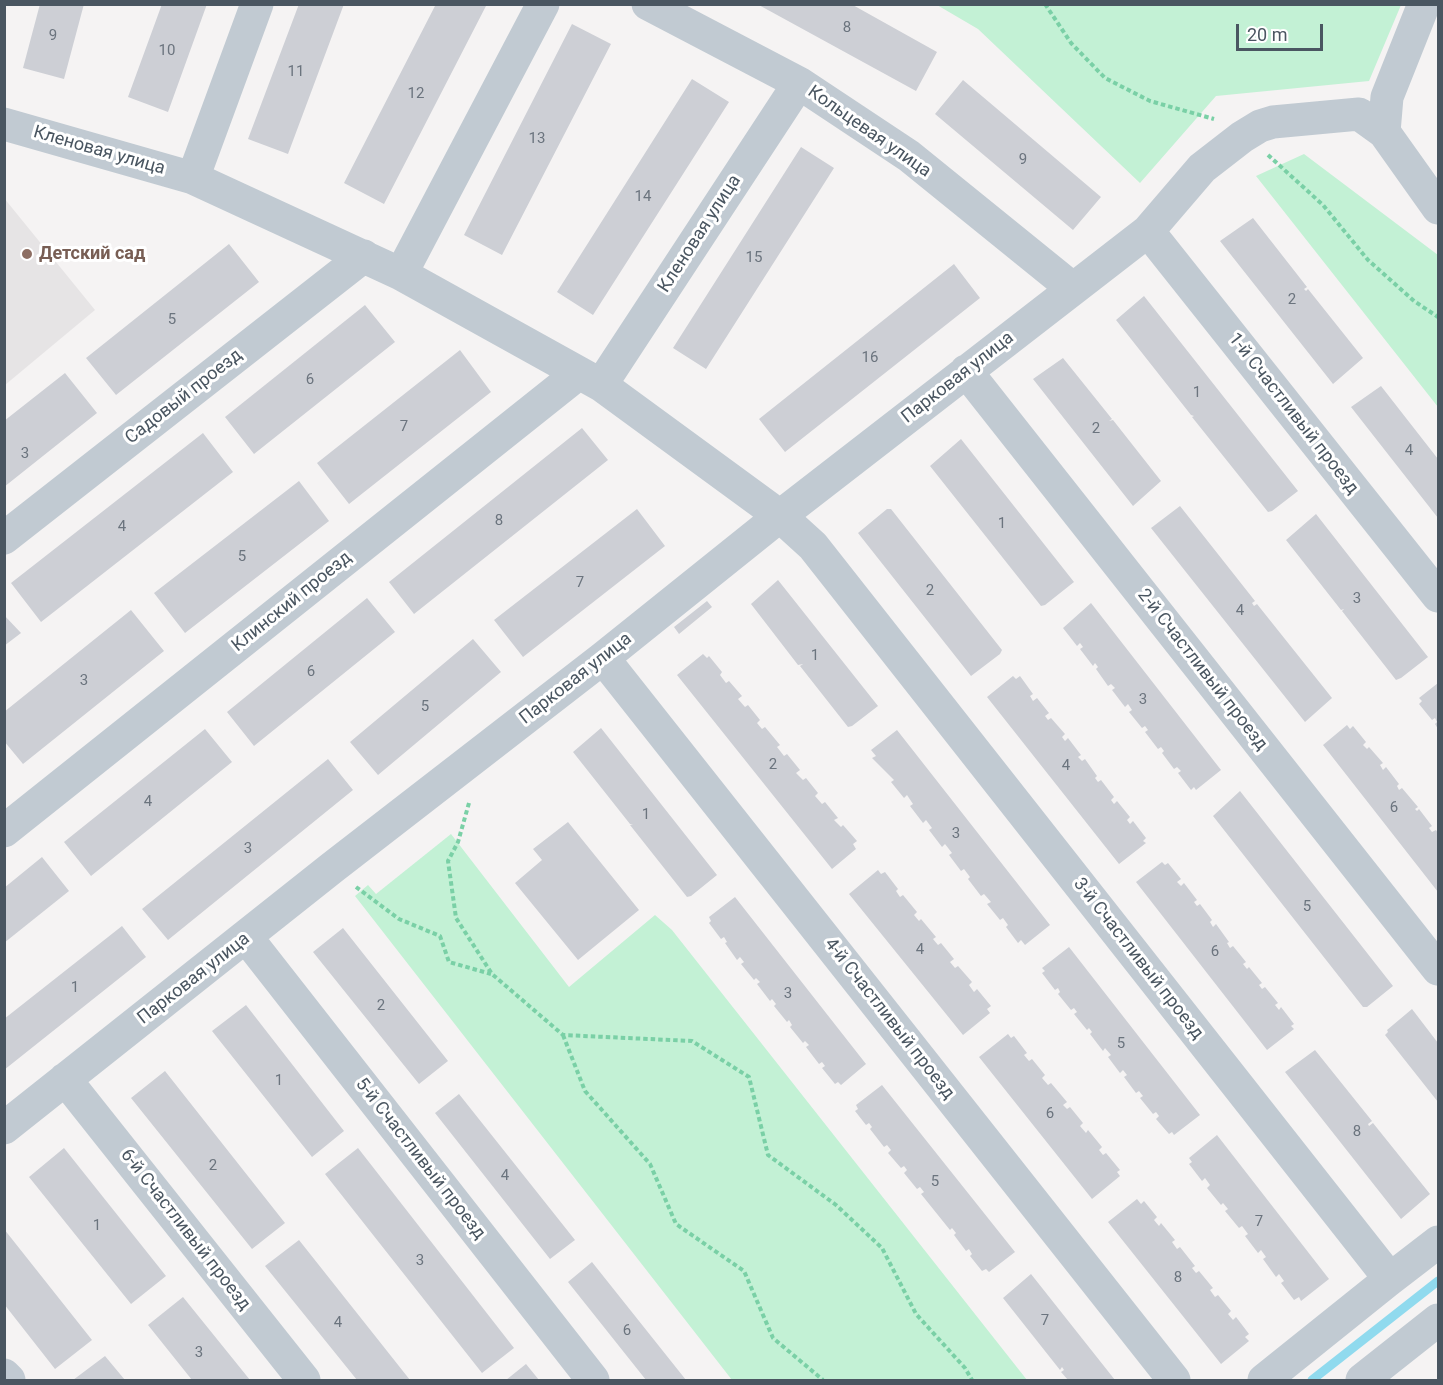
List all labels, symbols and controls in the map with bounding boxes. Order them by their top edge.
scale bar [1239,12,1326,50]
house number: 8 [843,19,851,37]
text: 20 m [1247,24,1287,45]
house number: 9 [49,27,57,45]
house number: 10 [159,42,175,60]
house number: 11 [288,63,304,81]
street label: Кольцевая улица [803,81,935,183]
house number: 12 [408,85,424,103]
street label: Кленовая улица [31,122,167,180]
house number: 13 [529,130,545,148]
house number: 9 [1019,151,1027,169]
street label: Кленовая улица [654,171,746,297]
house number: 14 [635,188,651,206]
place label: Детский сад [39,243,145,265]
marker: Детский сад [20,247,34,261]
house number: 15 [746,249,762,267]
house number: 2 [1288,291,1296,309]
house number: 5 [168,311,176,329]
street label: Парковая улица [898,328,1018,428]
street label: 1-й Счастливый проезд [1223,329,1363,499]
street label: Садовый проезд [121,345,247,449]
house number: 16 [862,349,878,367]
house number: 6 [306,371,314,389]
house number: 1 [1193,384,1201,402]
house number: 7 [400,418,408,436]
house number: 2 [1092,420,1100,438]
house number: 4 [1405,442,1413,460]
house number: 3 [21,445,29,463]
house number: 8 [495,512,503,530]
house number: 1 [998,515,1006,533]
house number: 4 [118,518,126,536]
street label: Клинский проезд [228,547,356,657]
house number: 5 [238,548,246,566]
house number: 7 [576,574,584,592]
house number: 2 [926,582,934,600]
street label: 2-й Счастливый проезд [1132,585,1272,755]
house number: 3 [1353,590,1361,608]
house number: 4 [1236,602,1244,620]
street label: Парковая улица [516,629,636,729]
house number: 1 [811,647,819,665]
house number: 6 [307,663,315,681]
house number: 3 [80,672,88,690]
house number: 3 [1139,691,1147,709]
house number: 5 [421,698,429,716]
house number: 2 [769,756,777,774]
house number: 4 [1062,757,1070,775]
house number: 4 [144,793,152,811]
house number: 6 [1390,799,1398,817]
house number: 1 [642,806,650,824]
house number: 3 [952,825,960,843]
house number: 3 [244,840,252,858]
street label: 3-й Счастливый проезд [1068,874,1208,1044]
house number: 5 [1303,898,1311,916]
street label: Парковая улица [134,929,254,1029]
street label: 4-й Счастливый проезд [819,934,959,1104]
house number: 4 [916,941,924,959]
house number: 6 [1211,943,1219,961]
house number: 1 [71,979,79,997]
house number: 3 [784,985,792,1003]
house number: 2 [377,997,385,1015]
house number: 5 [1117,1035,1125,1053]
house number: 1 [275,1072,283,1090]
street label: 5-й Счастливый проезд [350,1074,490,1244]
house number: 6 [1046,1105,1054,1123]
house number: 8 [1353,1123,1361,1141]
street label: 6-й Счастливый проезд [115,1145,255,1315]
house number: 2 [209,1157,217,1175]
house number: 4 [501,1167,509,1185]
house number: 5 [931,1173,939,1191]
house number: 7 [1255,1213,1263,1231]
house number: 1 [93,1217,101,1235]
house number: 3 [416,1252,424,1270]
house number: 8 [1174,1269,1182,1287]
house number: 7 [1041,1312,1049,1330]
house number: 4 [334,1314,342,1332]
house number: 6 [623,1322,631,1340]
house number: 3 [195,1344,203,1362]

